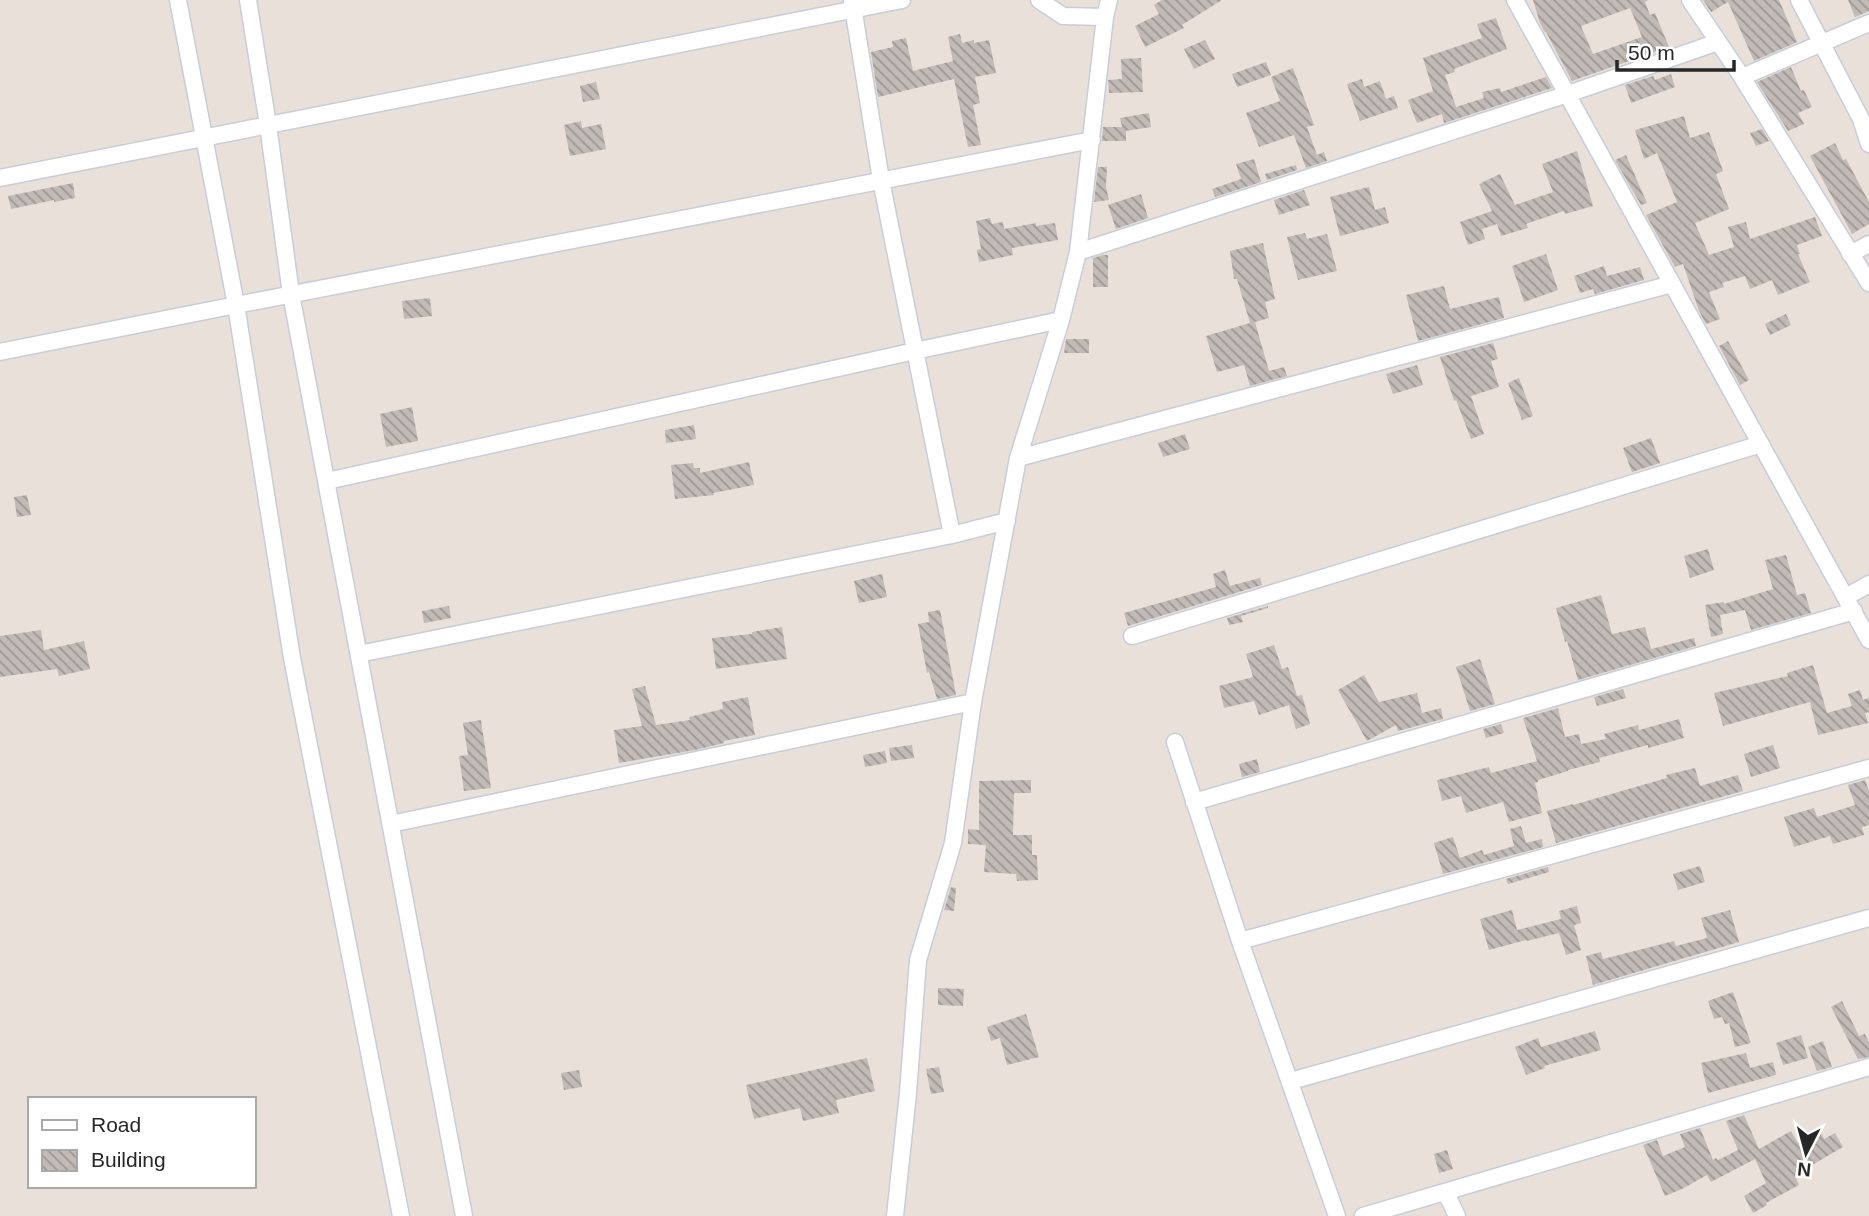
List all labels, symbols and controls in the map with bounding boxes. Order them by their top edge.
scale bar [1617,28,1734,72]
text: 50 m [1628,41,1675,64]
legend [28,1097,256,1188]
text: Road [91,1113,141,1136]
north arrow [1771,1118,1841,1188]
text: Building [91,1148,166,1171]
text: N [1796,1158,1812,1181]

